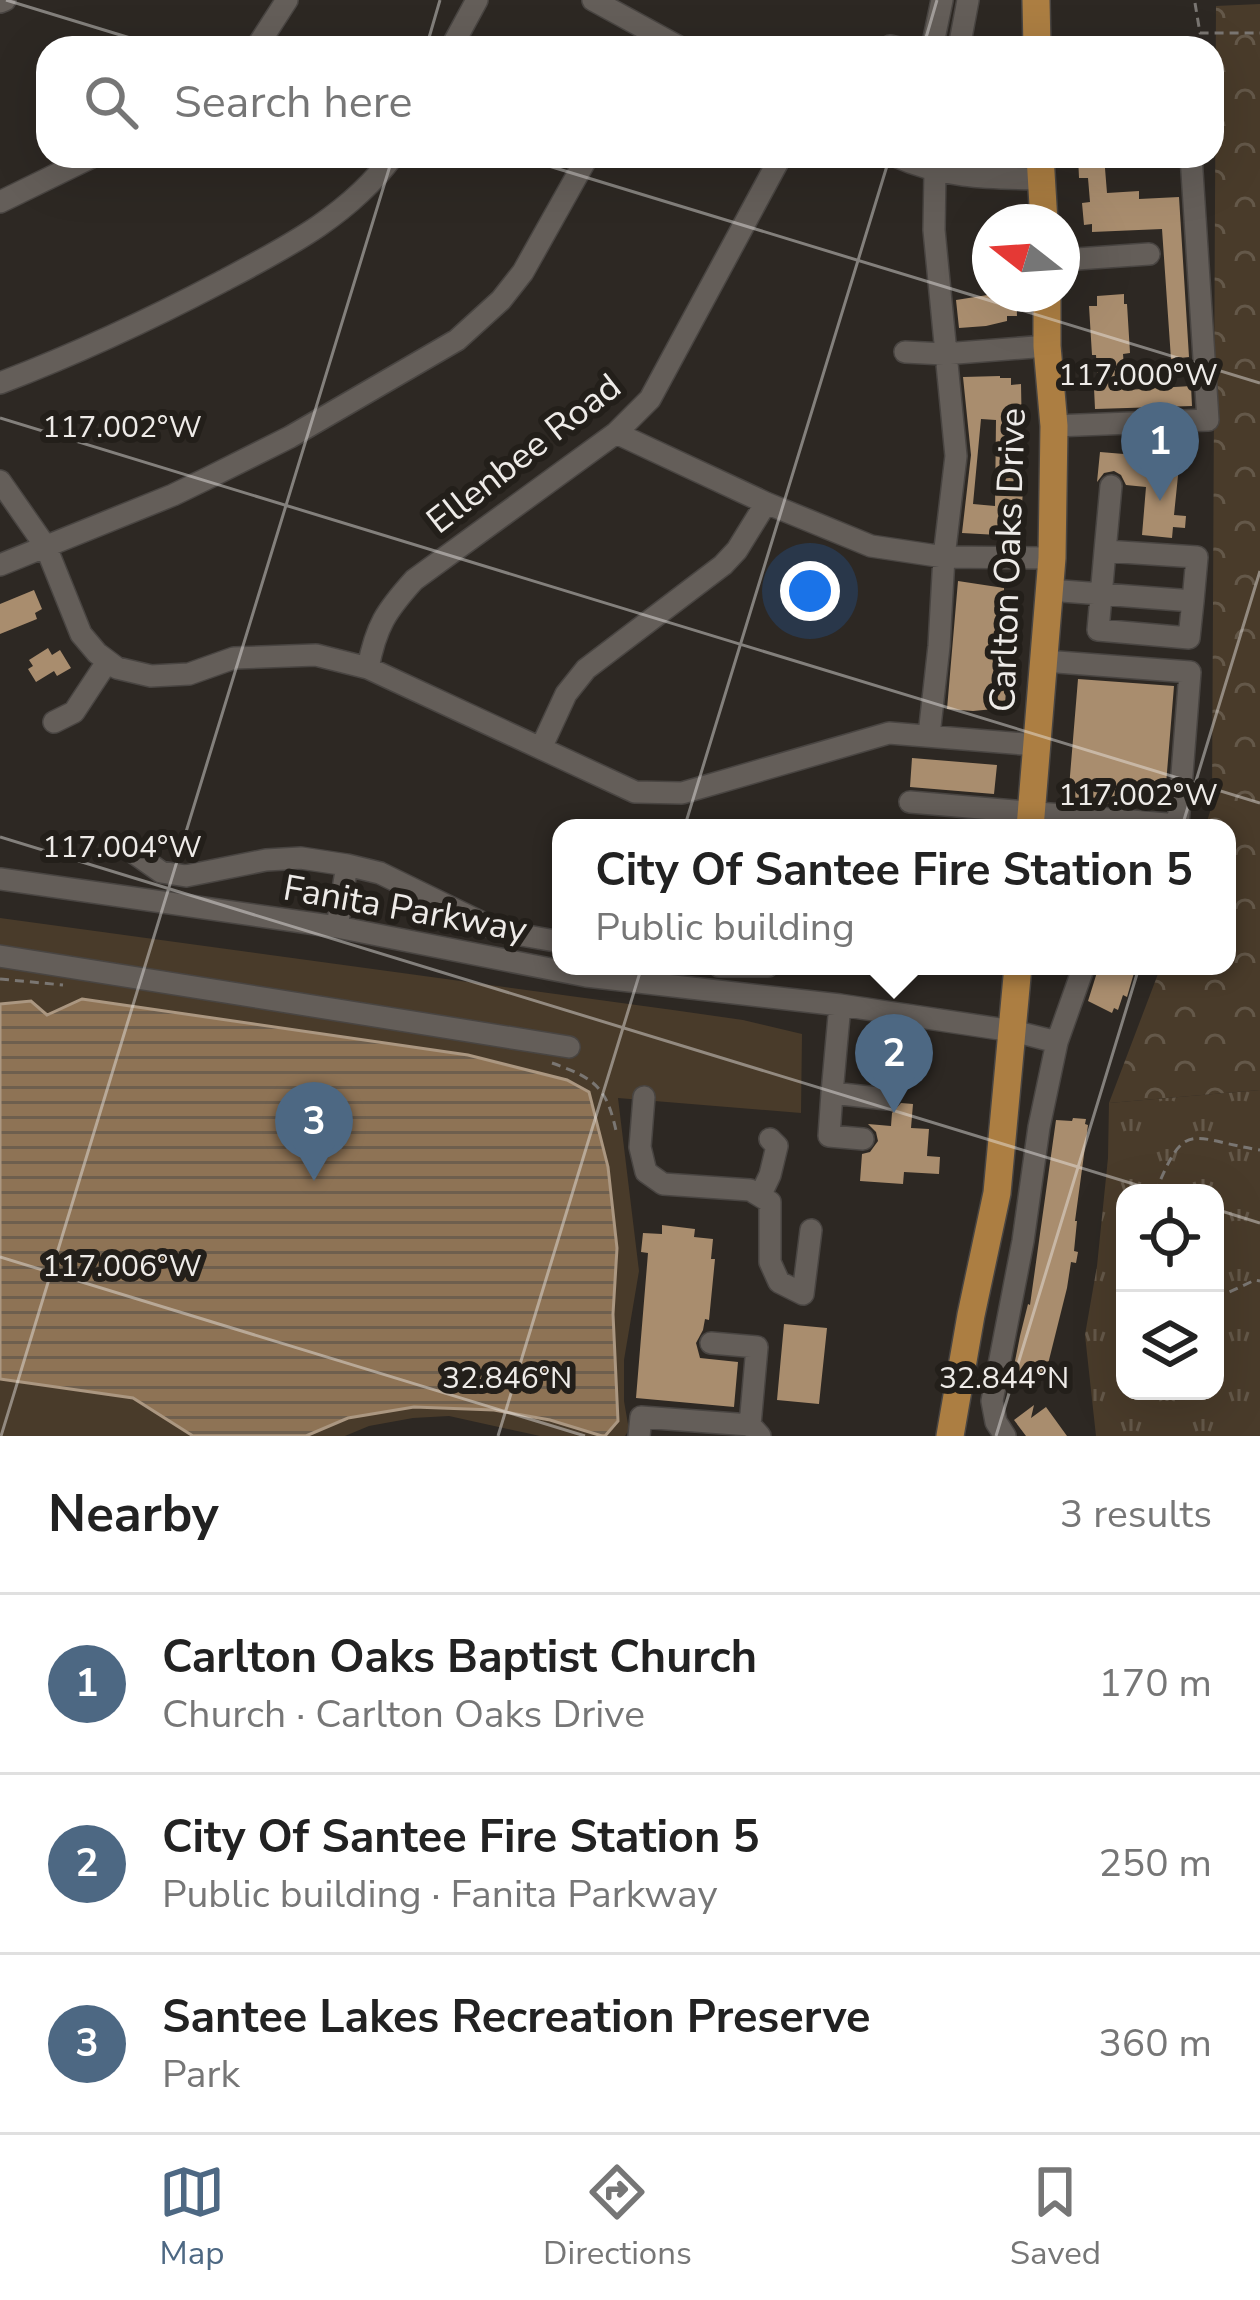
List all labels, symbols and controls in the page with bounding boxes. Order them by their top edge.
search box [36,36,1224,168]
icon: search [78,69,144,135]
text: Search here [174,72,413,133]
north arrow [972,204,1080,312]
text: 117.000°W [1058,355,1218,396]
street label: Ellenbee Road [417,363,631,545]
pin: 1 [1121,402,1199,501]
text: 117.002°W [42,407,202,448]
street label: Carlton Oaks Drive [978,407,1038,713]
your location [780,561,840,621]
text: 117.002°W [1058,775,1218,816]
popup [552,819,1236,975]
text: 117.004°W [42,827,202,868]
text: City Of Santee Fire Station 5 [595,840,1193,901]
street label: Fanita Parkway [279,863,531,955]
text: Public building [595,901,855,954]
pin: 2 [855,1014,933,1113]
pin: 3 [275,1082,353,1181]
map controls [1116,1184,1224,1400]
button: locate [1116,1184,1224,1292]
text: 117.006°W [42,1246,202,1287]
button: layers [1116,1292,1224,1400]
text: 32.846°N [442,1358,572,1399]
text: 32.844°N [939,1358,1069,1399]
text: Nearby [48,1479,219,1549]
text: 3 results [1060,1488,1212,1541]
text: Carlton Oaks Baptist Church [162,1627,757,1688]
text: 1 [75,1657,99,1710]
text: 170 m [1098,1657,1212,1710]
text: Church · Carlton Oaks Drive [162,1688,645,1741]
text: City Of Santee Fire Station 5 [162,1807,759,1868]
text: 2 [75,1837,99,1890]
text: 250 m [1098,1837,1212,1890]
text: Public building · Fanita Parkway [162,1868,717,1921]
text: Santee Lakes Recreation Preserve [162,1987,870,2048]
text: 3 [75,2017,99,2070]
text: 360 m [1098,2017,1212,2070]
text: Park [162,2048,240,2101]
tab: Map [159,2159,225,2276]
tab: Directions [543,2159,692,2276]
tab: Saved [1010,2159,1101,2276]

